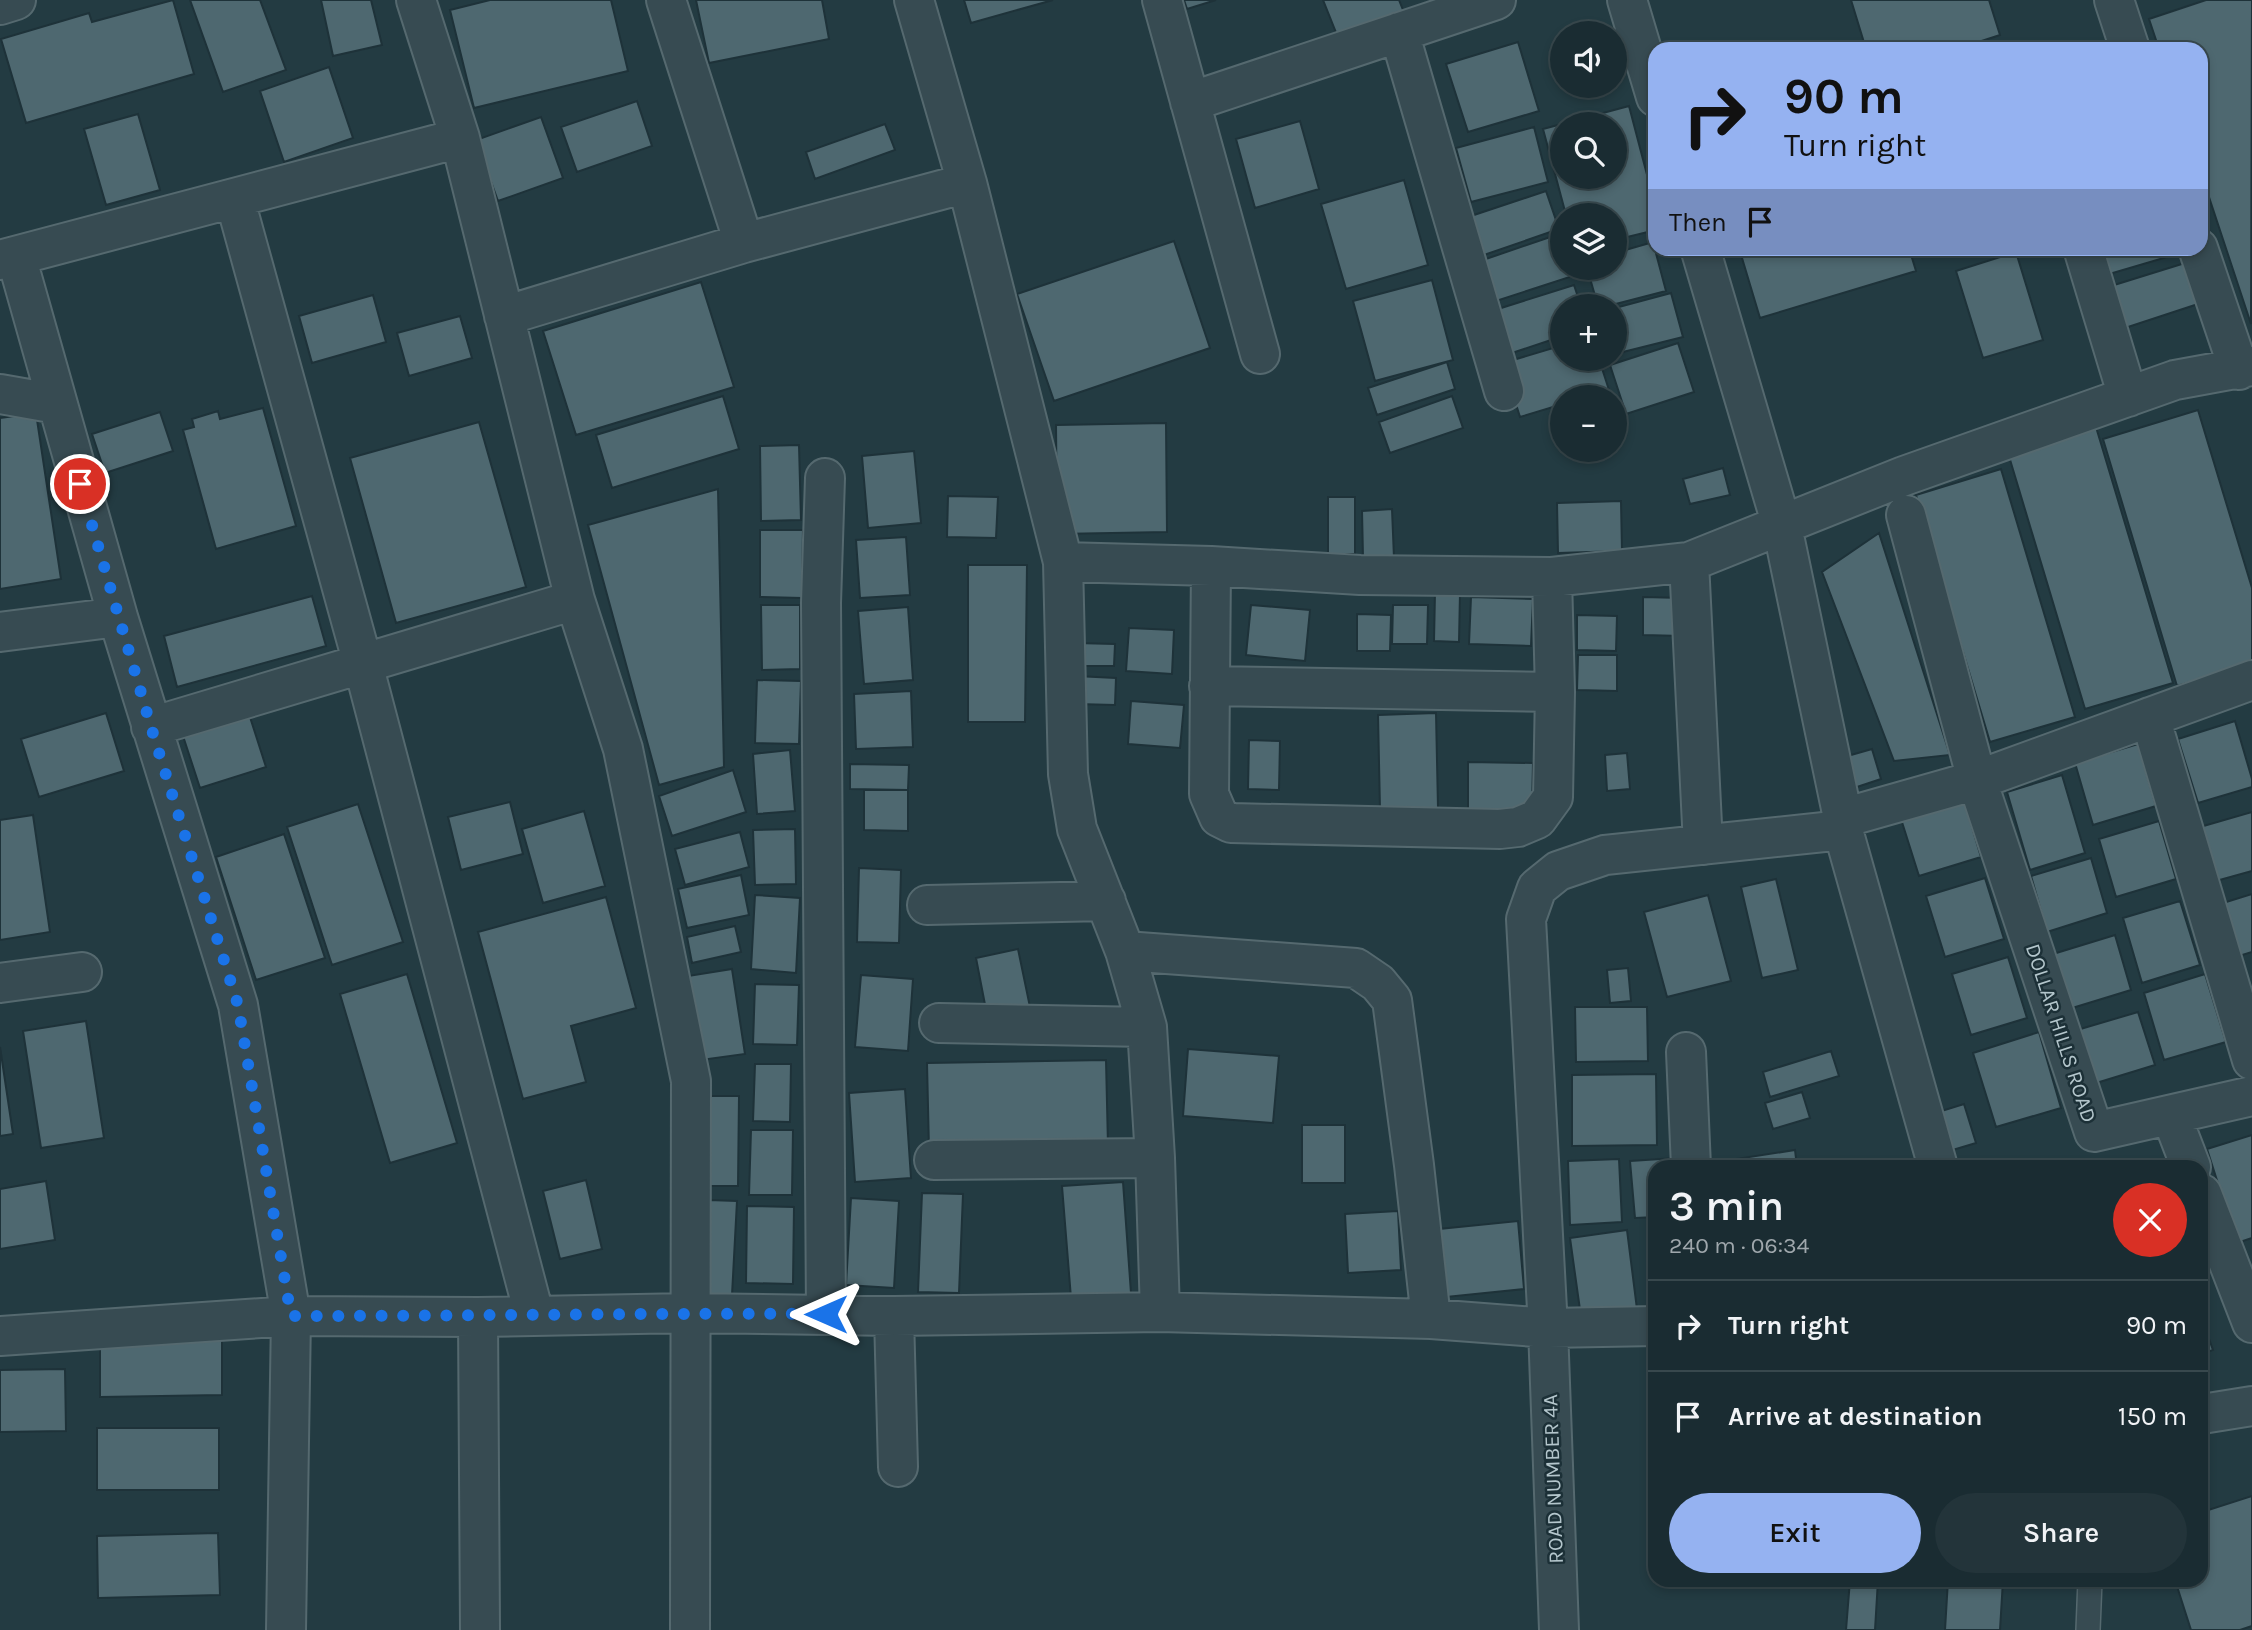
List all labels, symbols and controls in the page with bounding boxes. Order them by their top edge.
map controls [1550,21,1627,462]
button: sound [1550,21,1627,98]
text: 90 m [1784,68,1904,125]
icon: right [1669,70,1760,161]
button: search [1550,112,1627,189]
text: Turn right [1784,127,1926,164]
button: layers [1550,203,1627,280]
icon: arrive [1741,203,1779,241]
text: Then [1669,207,1727,238]
button: + [1550,294,1627,371]
button: − [1550,385,1627,462]
pin [50,454,110,514]
icon: arrive [61,465,99,503]
street label: DOLLAR HILLS ROAD [2021,941,2101,1125]
text: 3 min [1669,1181,1784,1231]
button: close [2113,1183,2187,1257]
text: 240 m · 06:34 [1669,1232,1809,1259]
position arrow [789,1277,863,1351]
icon: right [1669,1307,1707,1345]
text: Turn right [1728,1310,1849,1341]
text: 90 m [2126,1310,2187,1341]
street label: ROAD NUMBER 4A [1538,1394,1568,1564]
icon: arrive [1669,1398,1707,1436]
text: Arrive at destination [1728,1401,1982,1432]
text: 150 m [2118,1401,2187,1432]
button: Exit [1669,1493,1921,1573]
button: Share [1935,1493,2187,1573]

